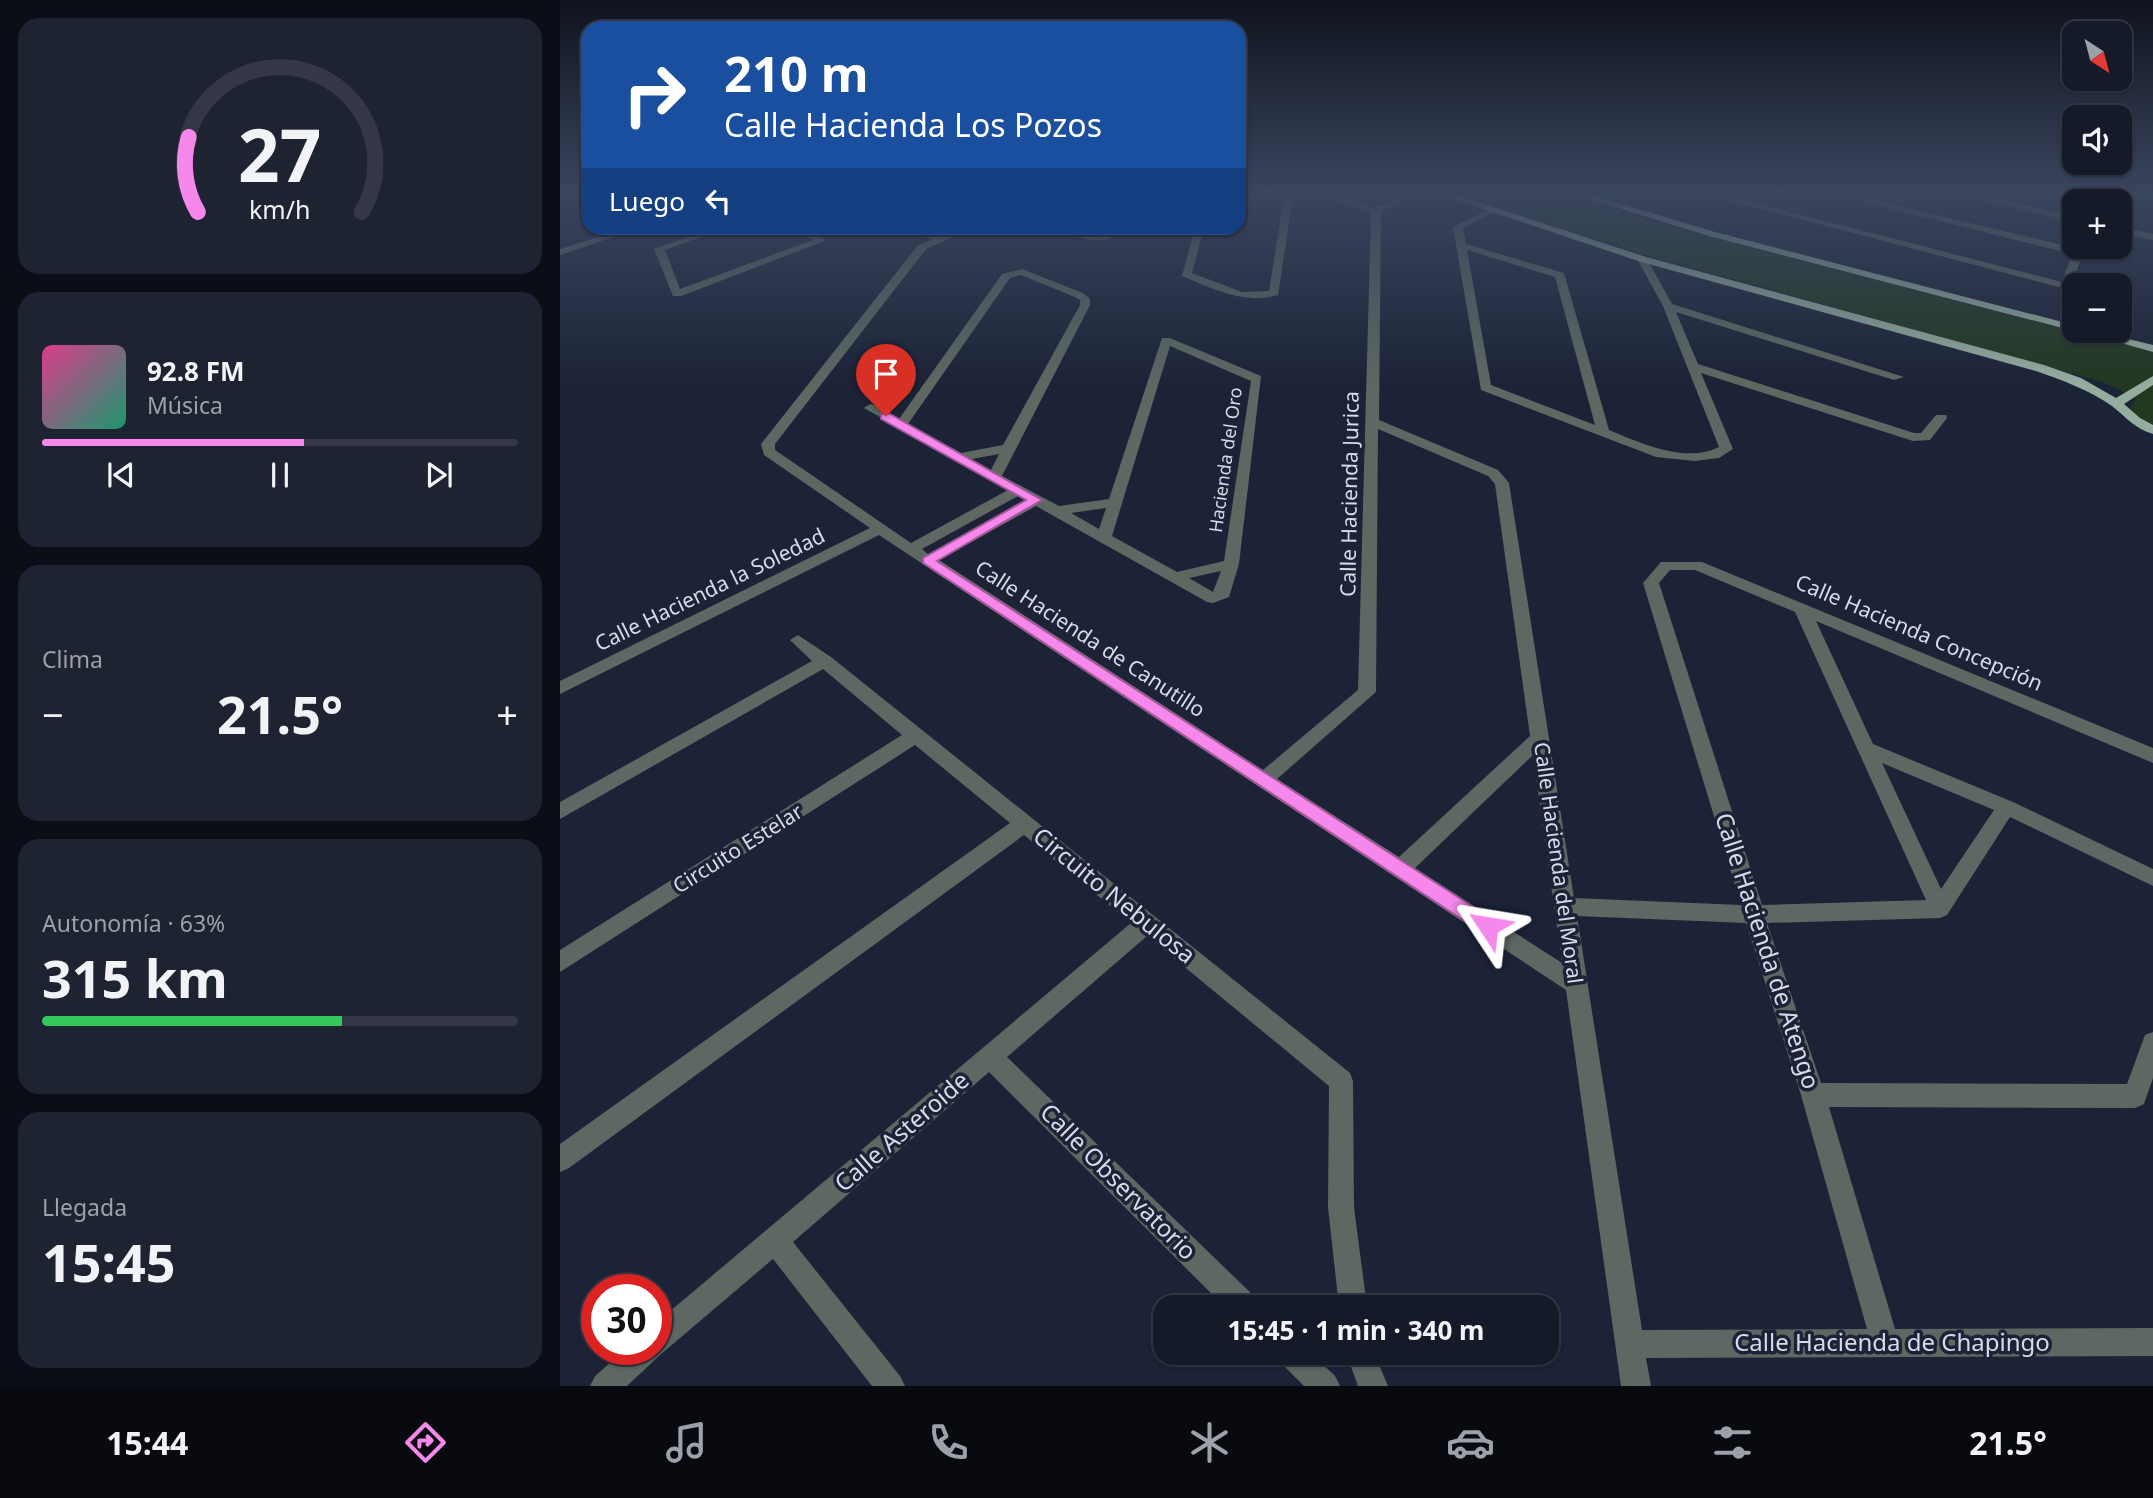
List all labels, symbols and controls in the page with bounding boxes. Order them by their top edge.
north arrow [2062,21,2132,91]
map controls [2062,21,2132,343]
text: 210 m [724,40,869,106]
icon: right [609,49,700,140]
text: Calle Hacienda Los Pozos [724,103,1102,146]
text: 27 [238,104,322,203]
button: sound [2062,105,2132,175]
icon: left [699,182,737,220]
text: Luego [609,183,685,219]
button: + [2062,189,2132,259]
text: km/h [249,192,311,226]
button: − [2062,273,2132,343]
pin [856,344,916,416]
text: 92.8 FM [147,353,244,389]
icon: arrive [867,355,905,393]
street label: Hacienda del Oro [1203,386,1247,534]
text: Música [147,389,223,421]
street label: Calle Hacienda Jurica [1333,391,1365,597]
icon: previous [102,456,140,494]
icon: pause [261,456,299,494]
icon: next [420,456,458,494]
street label: Calle Hacienda la Soledad [590,521,829,657]
street label: Calle Hacienda de Canutillo [970,553,1211,723]
street label: Calle Hacienda Concepción [1791,567,2047,697]
text: Clima [42,643,103,675]
text: 21.5° [217,678,343,749]
text: − [42,688,64,740]
text: + [496,688,518,740]
street label: Calle Hacienda del Moral [1528,740,1590,986]
street label: Circuito Estelar [667,797,808,899]
street label: Calle Hacienda de Atengo [1708,808,1829,1093]
street label: Circuito Nebulosa [1027,819,1203,971]
position arrow [1451,889,1525,963]
text: Autonomía · 63% [42,907,225,939]
text: 315 km [42,942,228,1013]
street label: Calle Asteroide [827,1063,975,1199]
street label: Calle Observatorio [1034,1095,1205,1266]
text: Llegada [42,1191,127,1223]
text: 15:45 [42,1226,176,1297]
speed limit sign: 30 [581,1274,672,1365]
text: 15:45 · 1 min · 340 m [1228,1312,1484,1348]
street label: Calle Hacienda de Chapingo [1734,1325,2050,1358]
icon: directions [401,1418,450,1467]
icon: music [662,1418,711,1467]
icon: phone [924,1418,973,1467]
icon: climate [1185,1418,1234,1467]
icon: car [1446,1418,1495,1467]
icon: filters [1708,1418,1757,1467]
text: 15:44 [106,1421,188,1464]
text: 21.5° [1969,1421,2047,1464]

